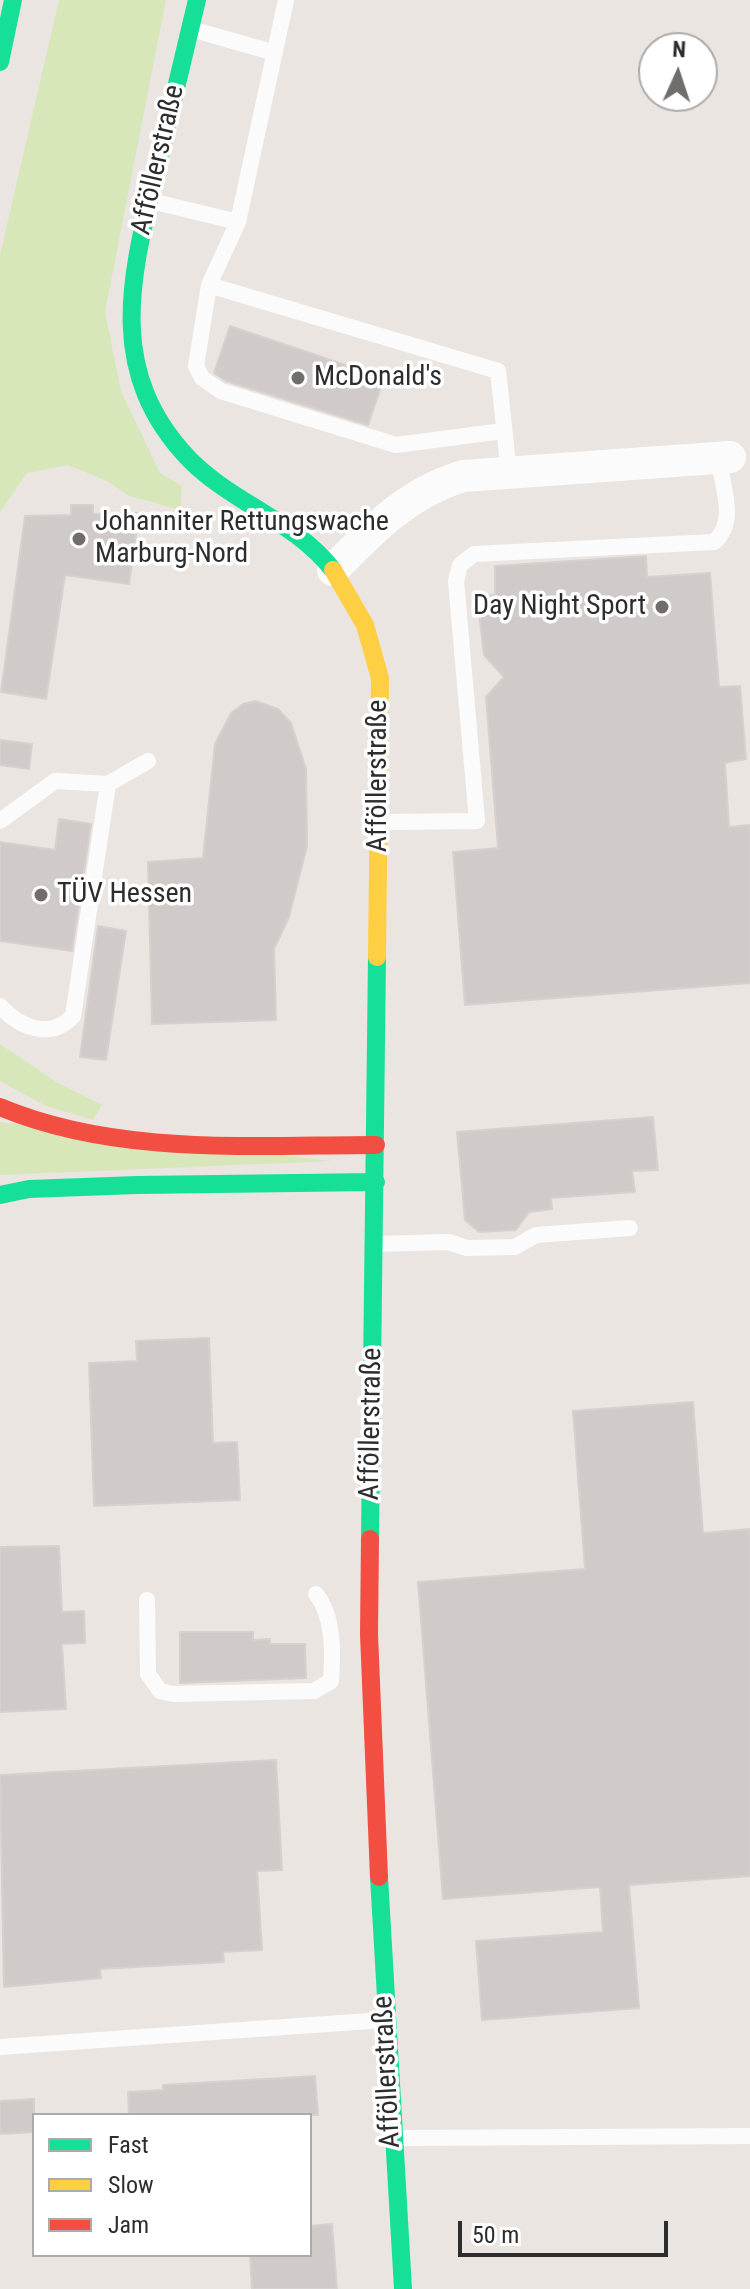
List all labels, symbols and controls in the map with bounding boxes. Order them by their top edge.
north arrow [638,32,718,112]
text: N [672,37,687,62]
street label: Afföllerstraße [125,82,193,238]
place label: McDonald's [314,361,442,395]
marker: McDonald's [289,369,307,387]
place label: Johanniter Rettungswache Marburg-Nord [95,506,389,572]
marker: Johanniter Rettungswache Marburg-Nord [70,530,88,548]
place label: Day Night Sport [473,590,646,624]
marker: Day Night Sport [653,598,671,616]
street label: Afföllerstraße [362,700,396,852]
place label: TÜV Hessen [57,878,192,912]
marker: TÜV Hessen [32,886,50,904]
street label: Afföllerstraße [354,1347,390,1501]
street label: Afföllerstraße [367,1995,409,2149]
legend [32,2113,312,2257]
text: Fast [108,2131,149,2159]
text: Slow [108,2171,154,2199]
scale bar [462,2205,672,2255]
text: Jam [108,2211,149,2239]
text: 50 m [472,2221,519,2249]

